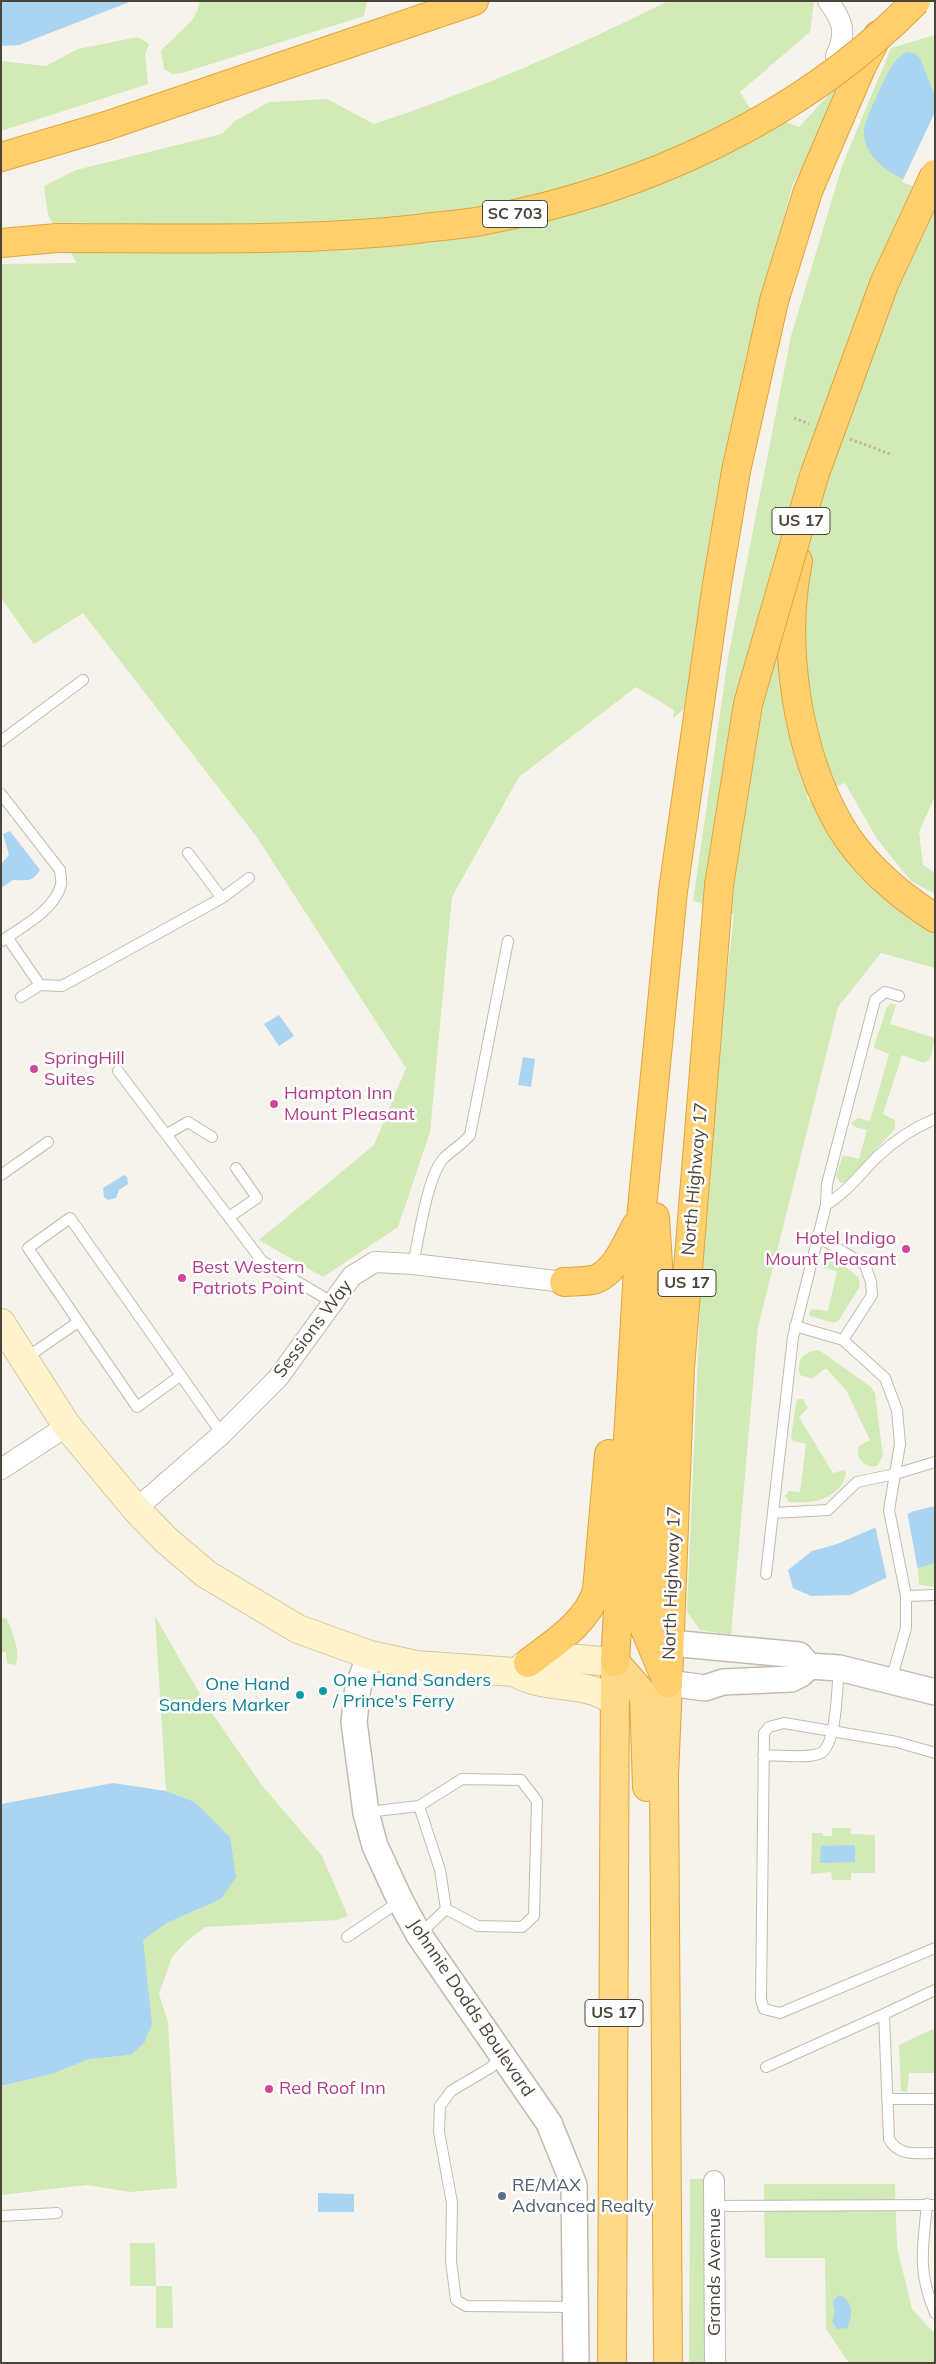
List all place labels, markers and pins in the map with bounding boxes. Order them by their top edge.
place label: SpringHill Suites [44,1048,125,1090]
marker: SpringHill Suites [28,1063,40,1075]
place label: Hampton Inn Mount Pleasant [284,1083,415,1126]
marker: Hampton Inn Mount Pleasant [268,1098,280,1110]
place label: Hotel Indigo Mount Pleasant [765,1228,896,1270]
marker: Hotel Indigo Mount Pleasant [900,1243,912,1255]
place label: Best Western Patriots Point [192,1257,305,1300]
marker: Best Western Patriots Point [176,1272,188,1284]
place label: One Hand Sanders / Prince's Ferry [333,1670,491,1712]
place label: One Hand Sanders Marker [159,1674,290,1716]
marker: One Hand Sanders / Prince's Ferry [317,1685,329,1697]
marker: One Hand Sanders Marker [294,1689,306,1701]
place label: Red Roof Inn [279,2078,386,2100]
marker: Red Roof Inn [263,2083,275,2095]
place label: RE/MAX Advanced Realty [512,2175,654,2218]
marker: RE/MAX Advanced Realty [496,2190,508,2202]

